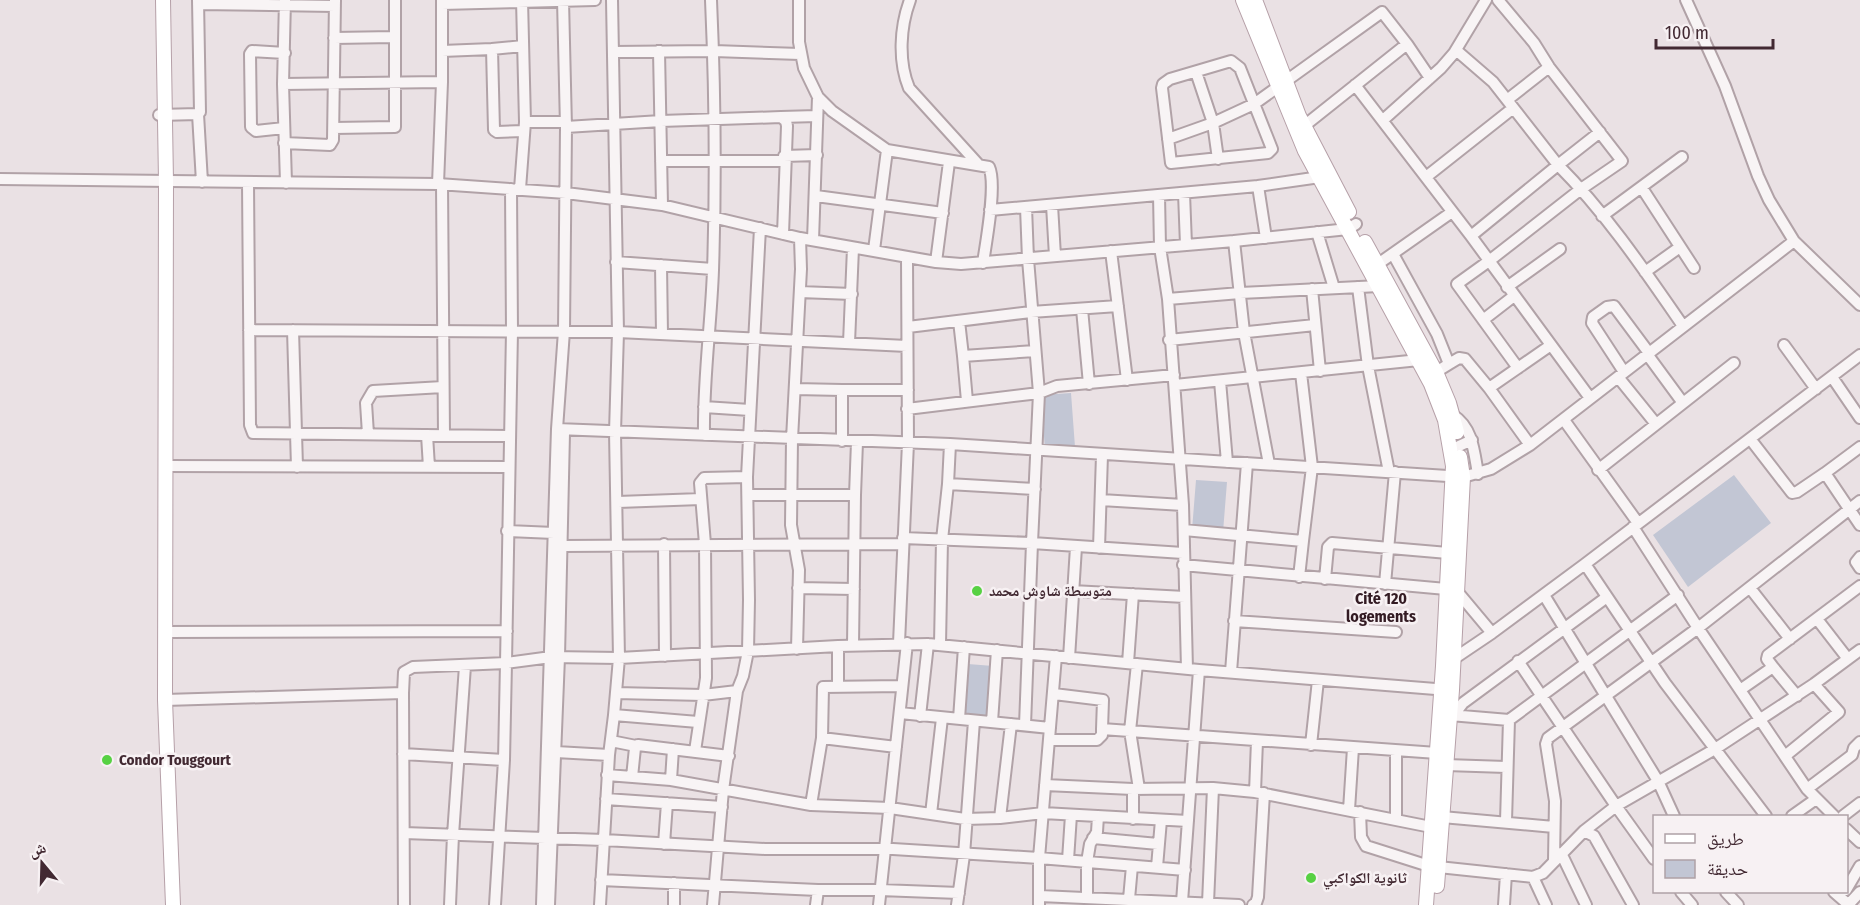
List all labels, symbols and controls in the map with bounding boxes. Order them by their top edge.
scale bar [1656,12,1773,50]
text: 100 m [1665,22,1709,44]
place label: متوسطة شاوش محمد [989,582,1112,600]
marker: متوسطة شاوش محمد [970,584,984,598]
district label: Cité 120 logements [1346,589,1416,626]
place label: Condor Touggourt [119,751,231,769]
marker: Condor Touggourt [100,753,114,767]
legend [1653,815,1848,893]
text: طريق [1707,828,1744,850]
north arrow [12,833,72,893]
text: ش [26,838,48,861]
text: حديقة [1707,858,1748,880]
place label: ثانوية الكواكبي [1323,869,1408,890]
marker: ثانوية الكواكبي [1304,871,1318,885]

